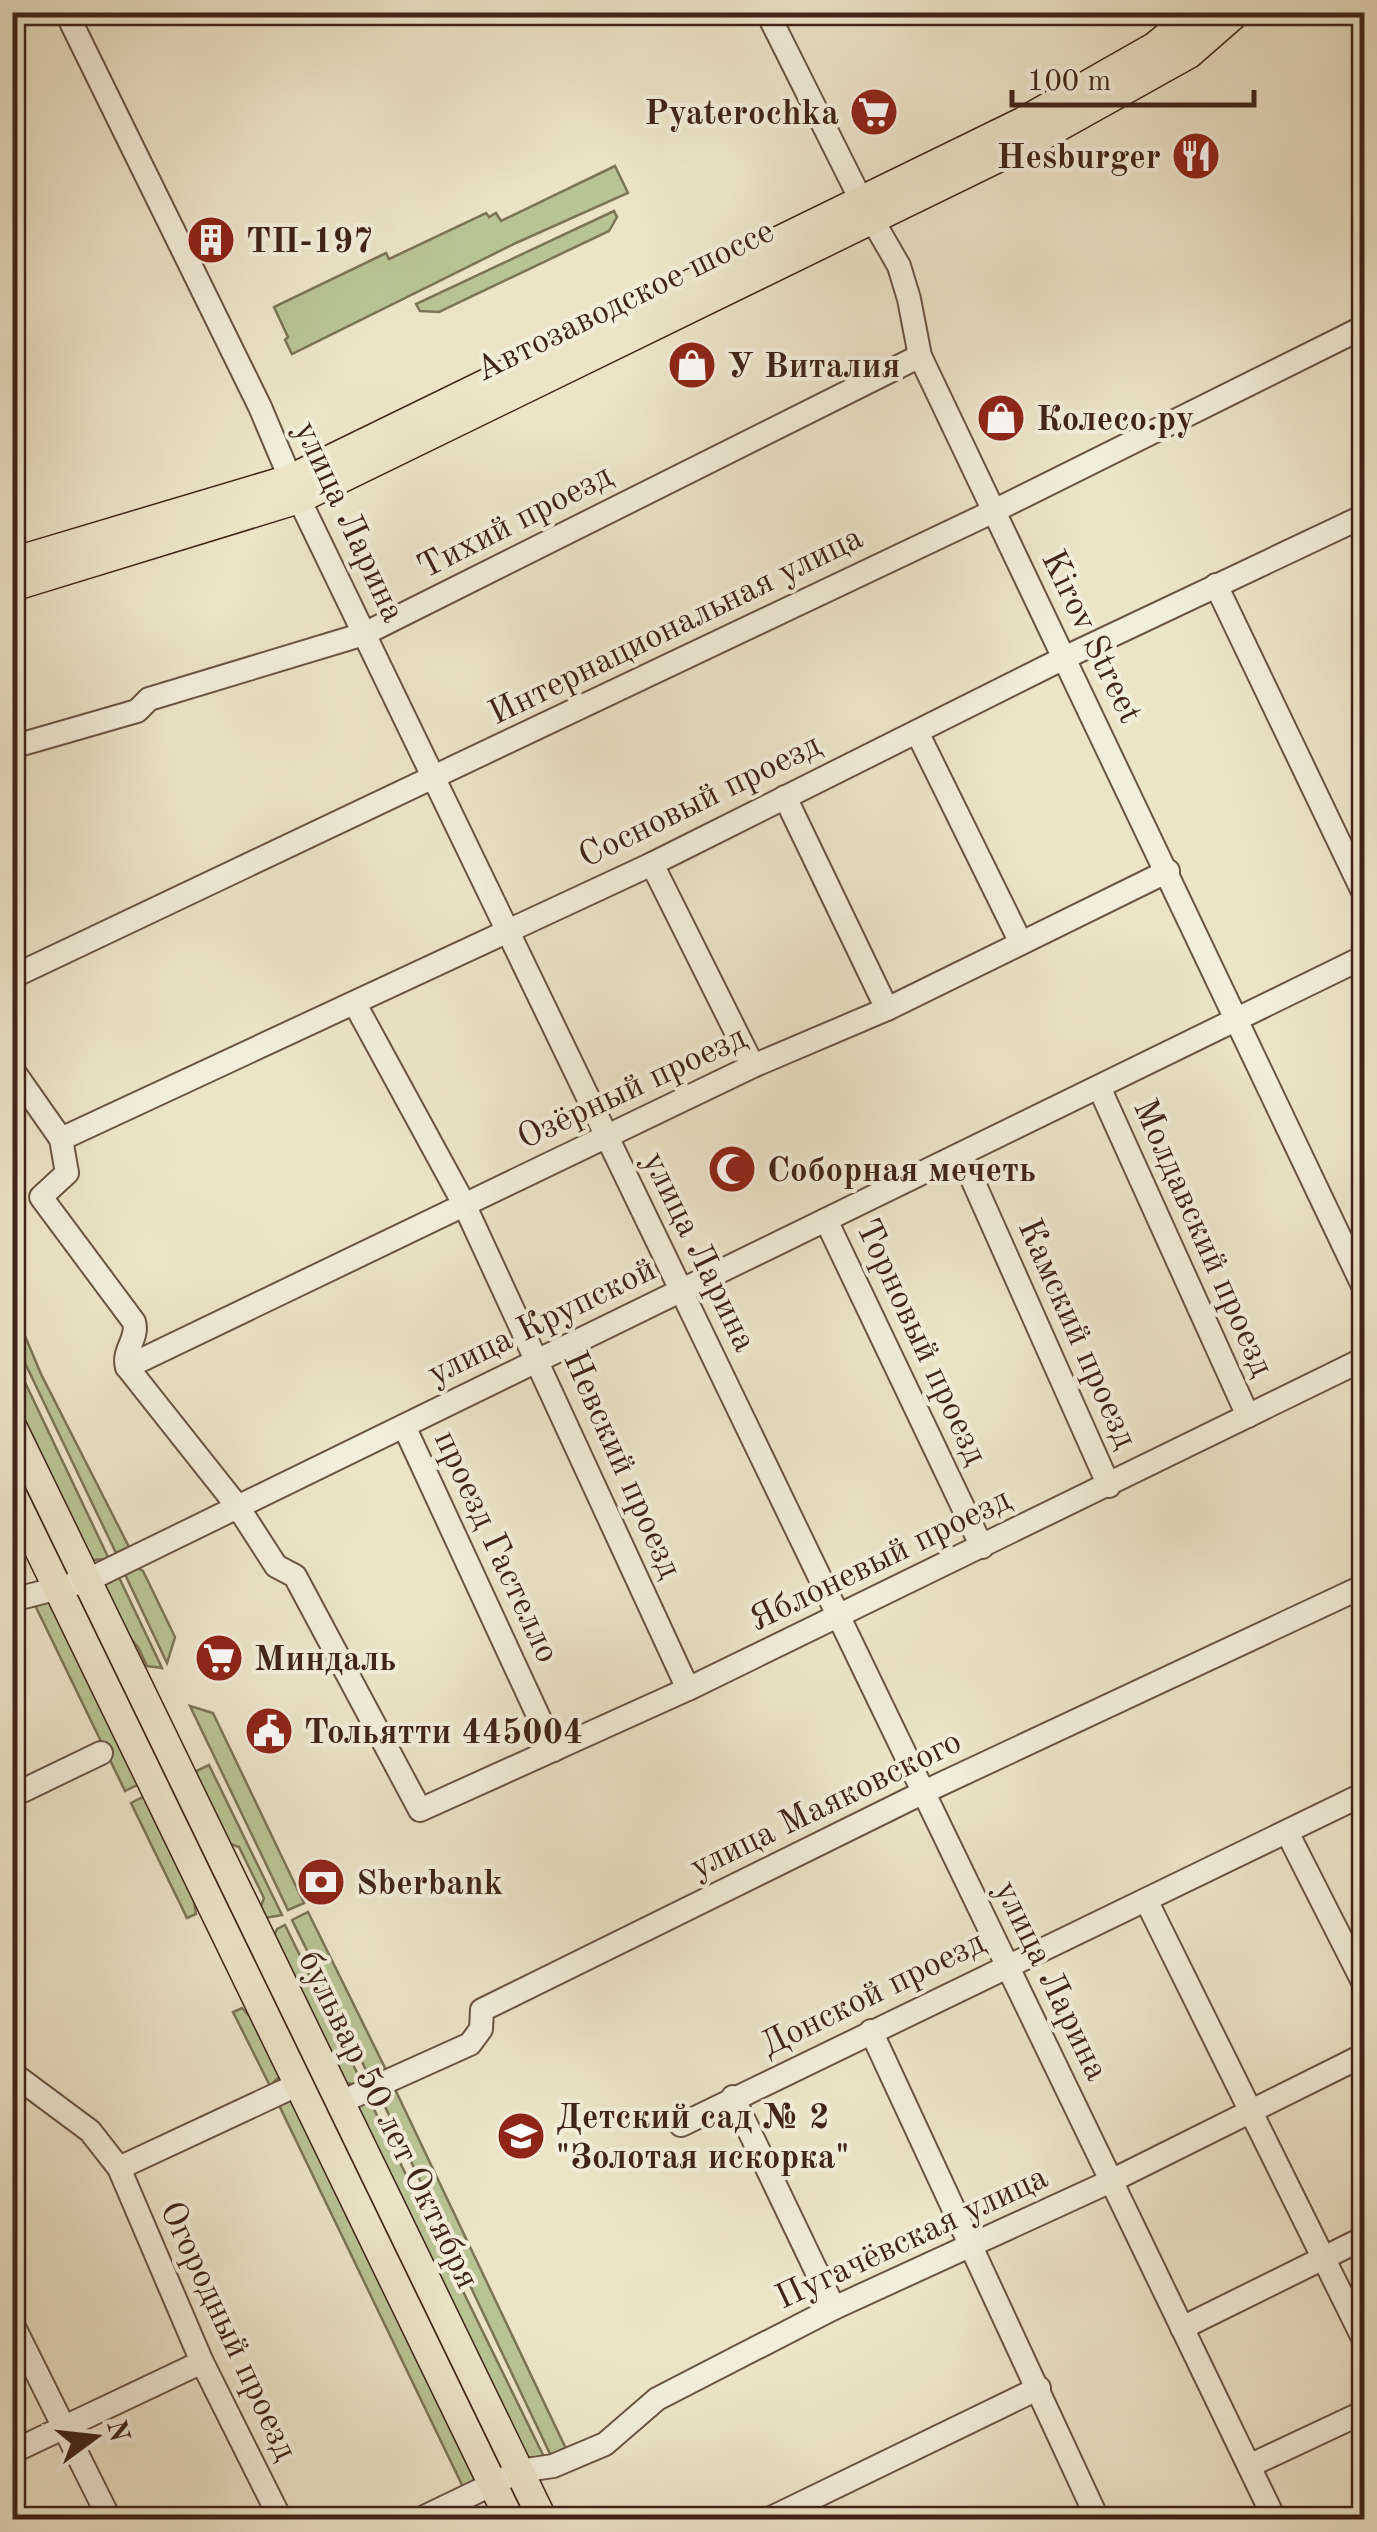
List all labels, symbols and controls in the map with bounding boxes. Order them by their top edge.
scale bar [1012,45,1254,107]
text: 100 m [1027,67,1111,97]
supermarket icon: Pyaterochka [848,86,900,138]
place label: Pyaterochka [644,97,839,132]
restaurant icon: Hesburger [1170,130,1222,182]
place label: Hesburger [997,141,1161,176]
building icon: ТП-197 [185,214,237,266]
street label: Автозаводское шоссе [470,214,780,389]
place label: ТП-197 [246,225,373,260]
shop icon: У Виталия [666,339,718,391]
place label: У Виталия [727,350,900,385]
shop icon: Колесо.ру [975,392,1027,444]
place label: Колесо.ру [1036,403,1194,438]
street label: улица Ларина [287,416,411,628]
street label: Тихий проезд [412,458,618,586]
street label: Интернациональная улица [484,520,869,732]
street label: Kirov Street [1034,545,1148,729]
street label: Сосновый проезд [574,728,827,875]
street label: Озёрный проезд [512,1020,752,1157]
street label: Молдавский проезд [1126,1094,1280,1382]
mosque icon: Cоборная мечеть [706,1143,758,1195]
street label: улица Ларина [635,1147,762,1357]
place label: Cоборная мечеть [767,1154,1036,1189]
street label: Торновый проезд [849,1214,993,1470]
street label: Камский проезд [1011,1214,1143,1454]
street label: улица Крупской [423,1252,662,1393]
street label: Невский проезд [556,1346,687,1584]
street label: проезд Гастелло [427,1426,565,1668]
street label: Яблоневый проезд [744,1482,1016,1639]
supermarket icon: Миндаль [193,1632,245,1684]
place label: Миндаль [254,1643,396,1678]
public building icon: Тольятти 445004 [243,1705,295,1757]
place label: Тольятти 445004 [304,1716,583,1751]
street label: улица Маяковского [685,1724,967,1886]
bank icon: Sberbank [295,1856,347,1908]
place label: Sberbank [356,1867,503,1902]
street label: улица Ларина [987,1876,1114,2086]
street label: Донской проезд [756,1925,991,2064]
street label: бульвар 50 лет Октября [291,1946,485,2294]
place label: Детский сад № 2 "Золотая искорка" [556,2101,849,2176]
school or university icon: Детский сад № 2 "Золотая искорка" [495,2110,547,2162]
street label: Пугачёвская улица [771,2160,1053,2317]
street label: Огородный проезд [152,2196,303,2466]
north arrow [45,2387,145,2487]
text: N [100,2417,133,2446]

